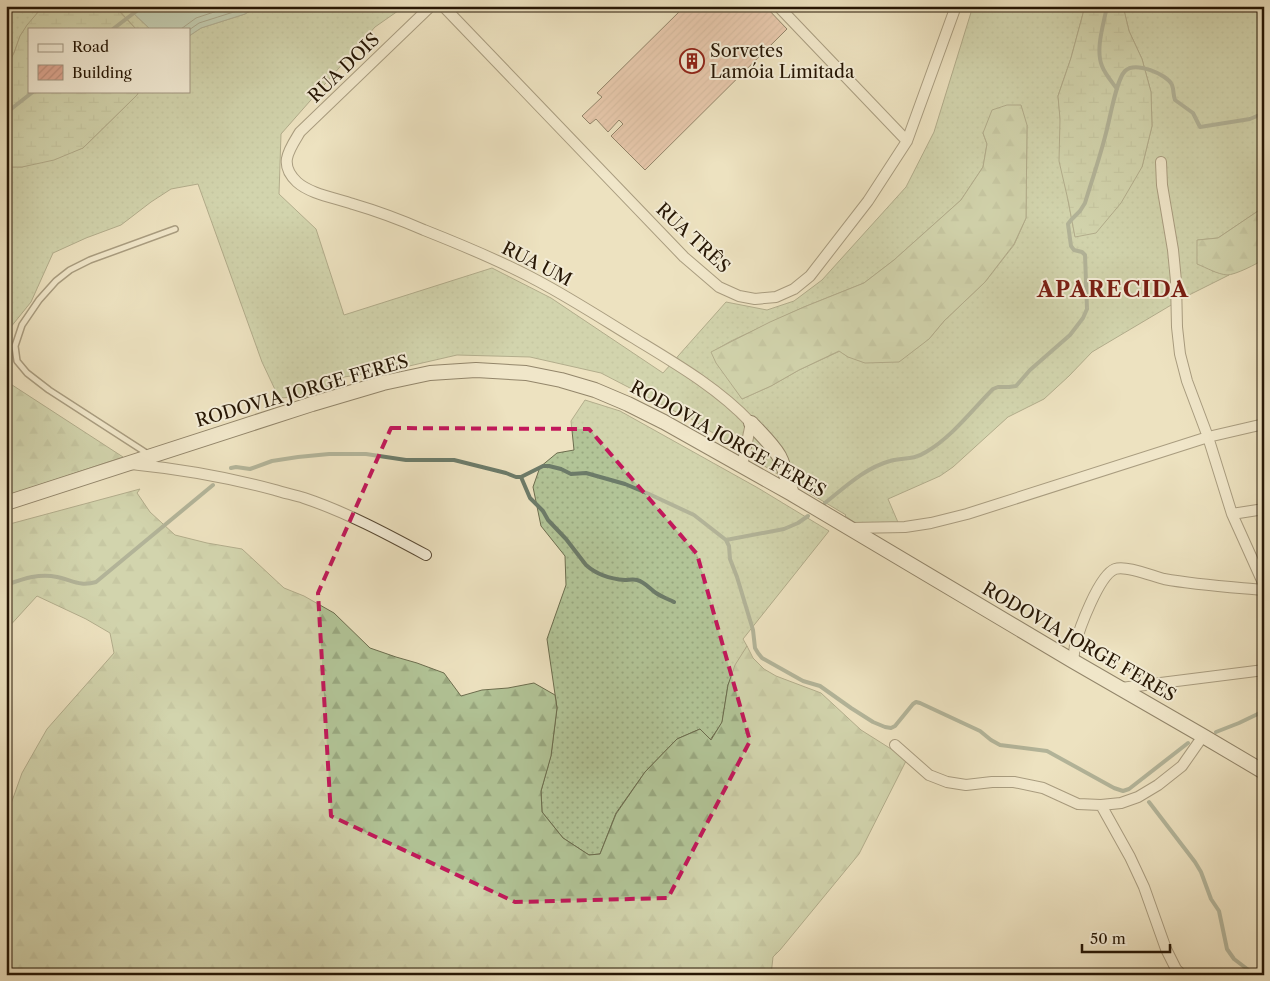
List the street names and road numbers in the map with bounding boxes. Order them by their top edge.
street label: RUA DOIS [304,29,384,107]
street label: RUA TRÊS [651,198,735,278]
street label: RUA UM [498,237,576,291]
street label: RODOVIA JORGE FERES [193,350,411,432]
street label: RODOVIA JORGE FERES [626,376,830,502]
street label: RODOVIA JORGE FERES [978,577,1180,707]

